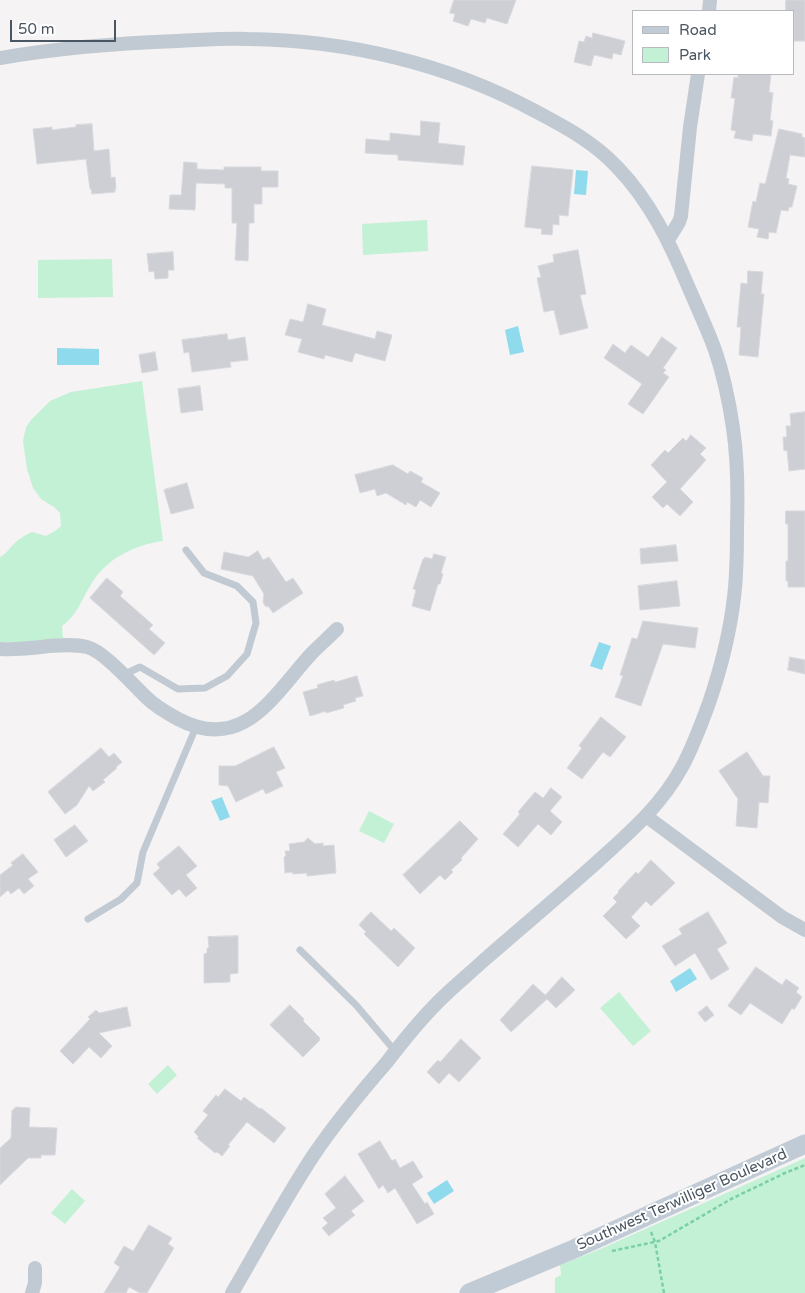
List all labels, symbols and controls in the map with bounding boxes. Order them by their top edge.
scale bar [12,10,119,42]
legend [632,10,795,75]
text: 50 m [18,20,55,38]
text: Road [679,21,717,39]
text: Park [679,46,711,64]
street label: Southwest Terwilliger Boulevard [574,1145,790,1255]

